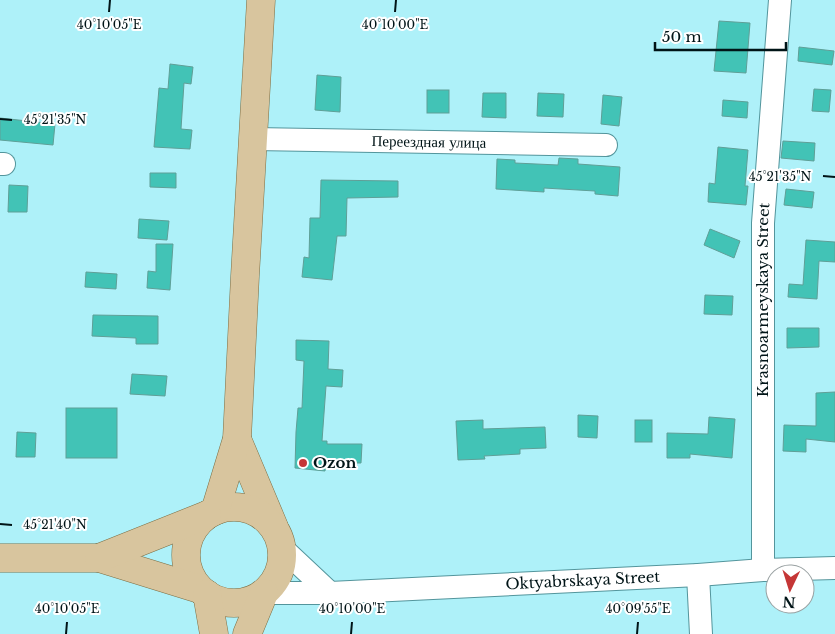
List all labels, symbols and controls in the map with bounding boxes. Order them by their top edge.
text: 40°10'05"E [77,17,142,32]
text: 40°10'00"E [362,17,429,32]
scale bar [655,20,786,52]
text: 50 m [662,27,702,46]
text: 45°21'35"N [24,112,87,127]
street label: Переездная улица [371,131,487,152]
text: 45°21'35"N [749,169,812,184]
street label: Krasnoarmeyskaya Street [753,202,774,397]
place label: Ozon [313,453,356,472]
marker: Ozon [297,457,309,469]
text: 45°21'40"N [23,517,87,532]
north arrow [765,564,815,614]
street label: Oktyabrskaya Street [505,567,661,593]
text: N [782,593,796,611]
text: 40°10'05"E [35,601,100,616]
text: 40°10'00"E [319,601,386,616]
text: 40°09'55"E [605,601,671,616]

